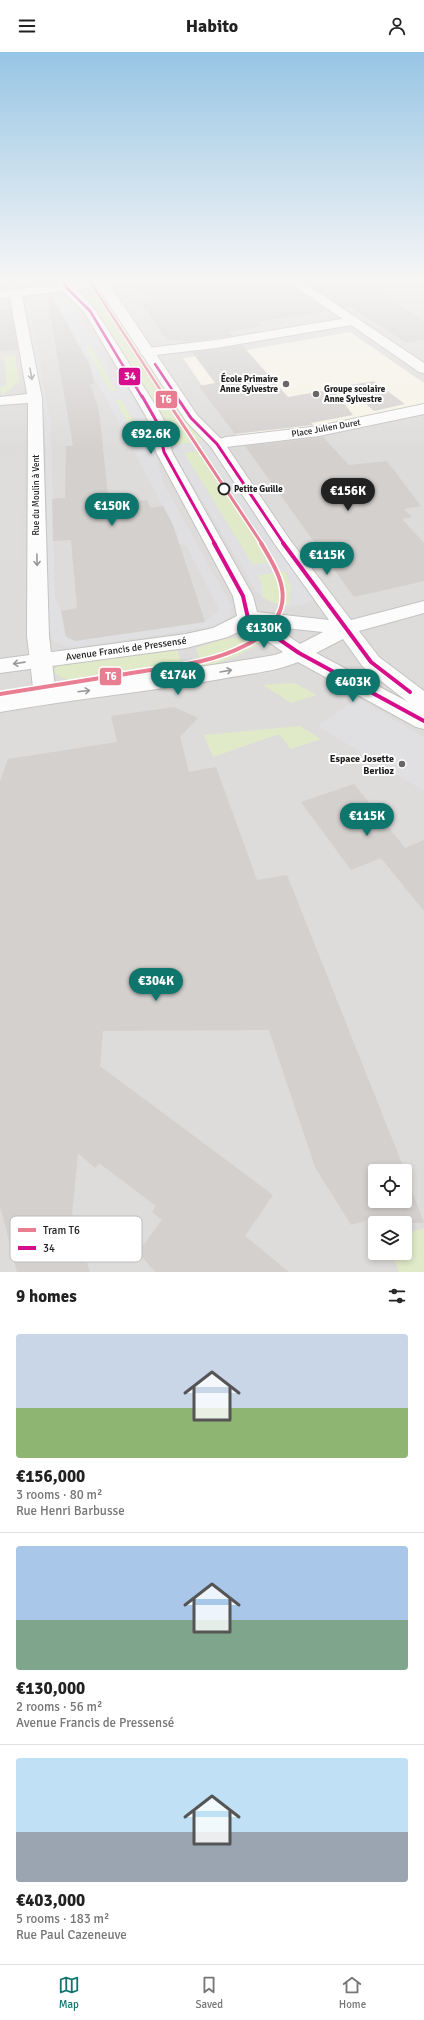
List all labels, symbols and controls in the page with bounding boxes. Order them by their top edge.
icon: menu [16,15,38,37]
text: Habito [186,15,238,37]
icon: person [386,15,408,37]
one-way arrow [27,367,35,380]
line badge: 34 [118,367,141,386]
text: 34 [124,370,136,383]
place label: École Primaire Anne Sylvestre [220,372,279,395]
marker: École Primaire Anne Sylvestre [281,379,291,389]
place label: Groupe scolaire Anne Sylvestre [324,384,386,405]
marker: Groupe scolaire Anne Sylvestre [311,389,321,399]
line badge: T6 [155,390,178,409]
text: T6 [160,393,172,406]
street label: Place Julien Duret [291,417,361,440]
pin: €92.6K [118,421,184,455]
text: €92.6K [131,426,171,442]
street label: Rue du Moulin à Vent [31,455,42,535]
pin: €156K [320,478,376,512]
marker: Petite Guille [217,482,231,496]
text: €156K [330,483,366,499]
place label: Petite Guille [234,484,283,495]
pin: €150K [84,493,140,527]
text: €150K [94,498,130,514]
pin: €115K [299,542,355,576]
text: €115K [309,547,345,563]
one-way arrow [33,553,41,566]
pin: €130K [236,615,292,649]
text: €130K [246,620,282,636]
street label: Avenue Francis de Pressensé [65,635,187,663]
one-way arrow [13,659,26,667]
pin: €174K [150,662,206,696]
one-way arrow [219,666,232,674]
line badge: T6 [99,667,122,686]
text: €174K [160,667,196,683]
pin: €403K [325,669,381,703]
text: T6 [105,670,117,683]
text: €403K [335,674,371,690]
one-way arrow [77,687,90,695]
place label: Espace Josette Berlioz [330,753,394,777]
marker: Espace Josette Berlioz [397,759,407,769]
pin: €115K [339,803,395,837]
text: €115K [349,808,385,824]
pin: €304K [128,968,184,1002]
text: €304K [138,973,174,989]
map controls [368,1164,412,1260]
button: locate [368,1164,412,1208]
legend [10,1216,142,1262]
button: layers [368,1216,412,1260]
text: Tram T6 [43,1224,80,1237]
text: 34 [43,1242,55,1255]
icon: filters [386,1285,408,1307]
text: 9 homes [16,1286,77,1307]
icon: home [176,1360,248,1432]
text: €156,000 [16,1466,85,1487]
text: 3 rooms · 80 m² [16,1487,102,1503]
text: Rue Henri Barbusse [16,1503,125,1519]
icon: home [176,1572,248,1644]
text: €130,000 [16,1678,85,1699]
text: 2 rooms · 56 m² [16,1699,102,1715]
text: Avenue Francis de Pressensé [16,1715,174,1731]
icon: home [176,1784,248,1856]
text: €403,000 [16,1890,85,1911]
text: 5 rooms · 183 m² [16,1911,109,1927]
text: Rue Paul Cazeneuve [16,1927,127,1943]
tab: Map [58,1974,80,2011]
tab: Saved [195,1974,223,2011]
tab: Home [339,1974,366,2011]

